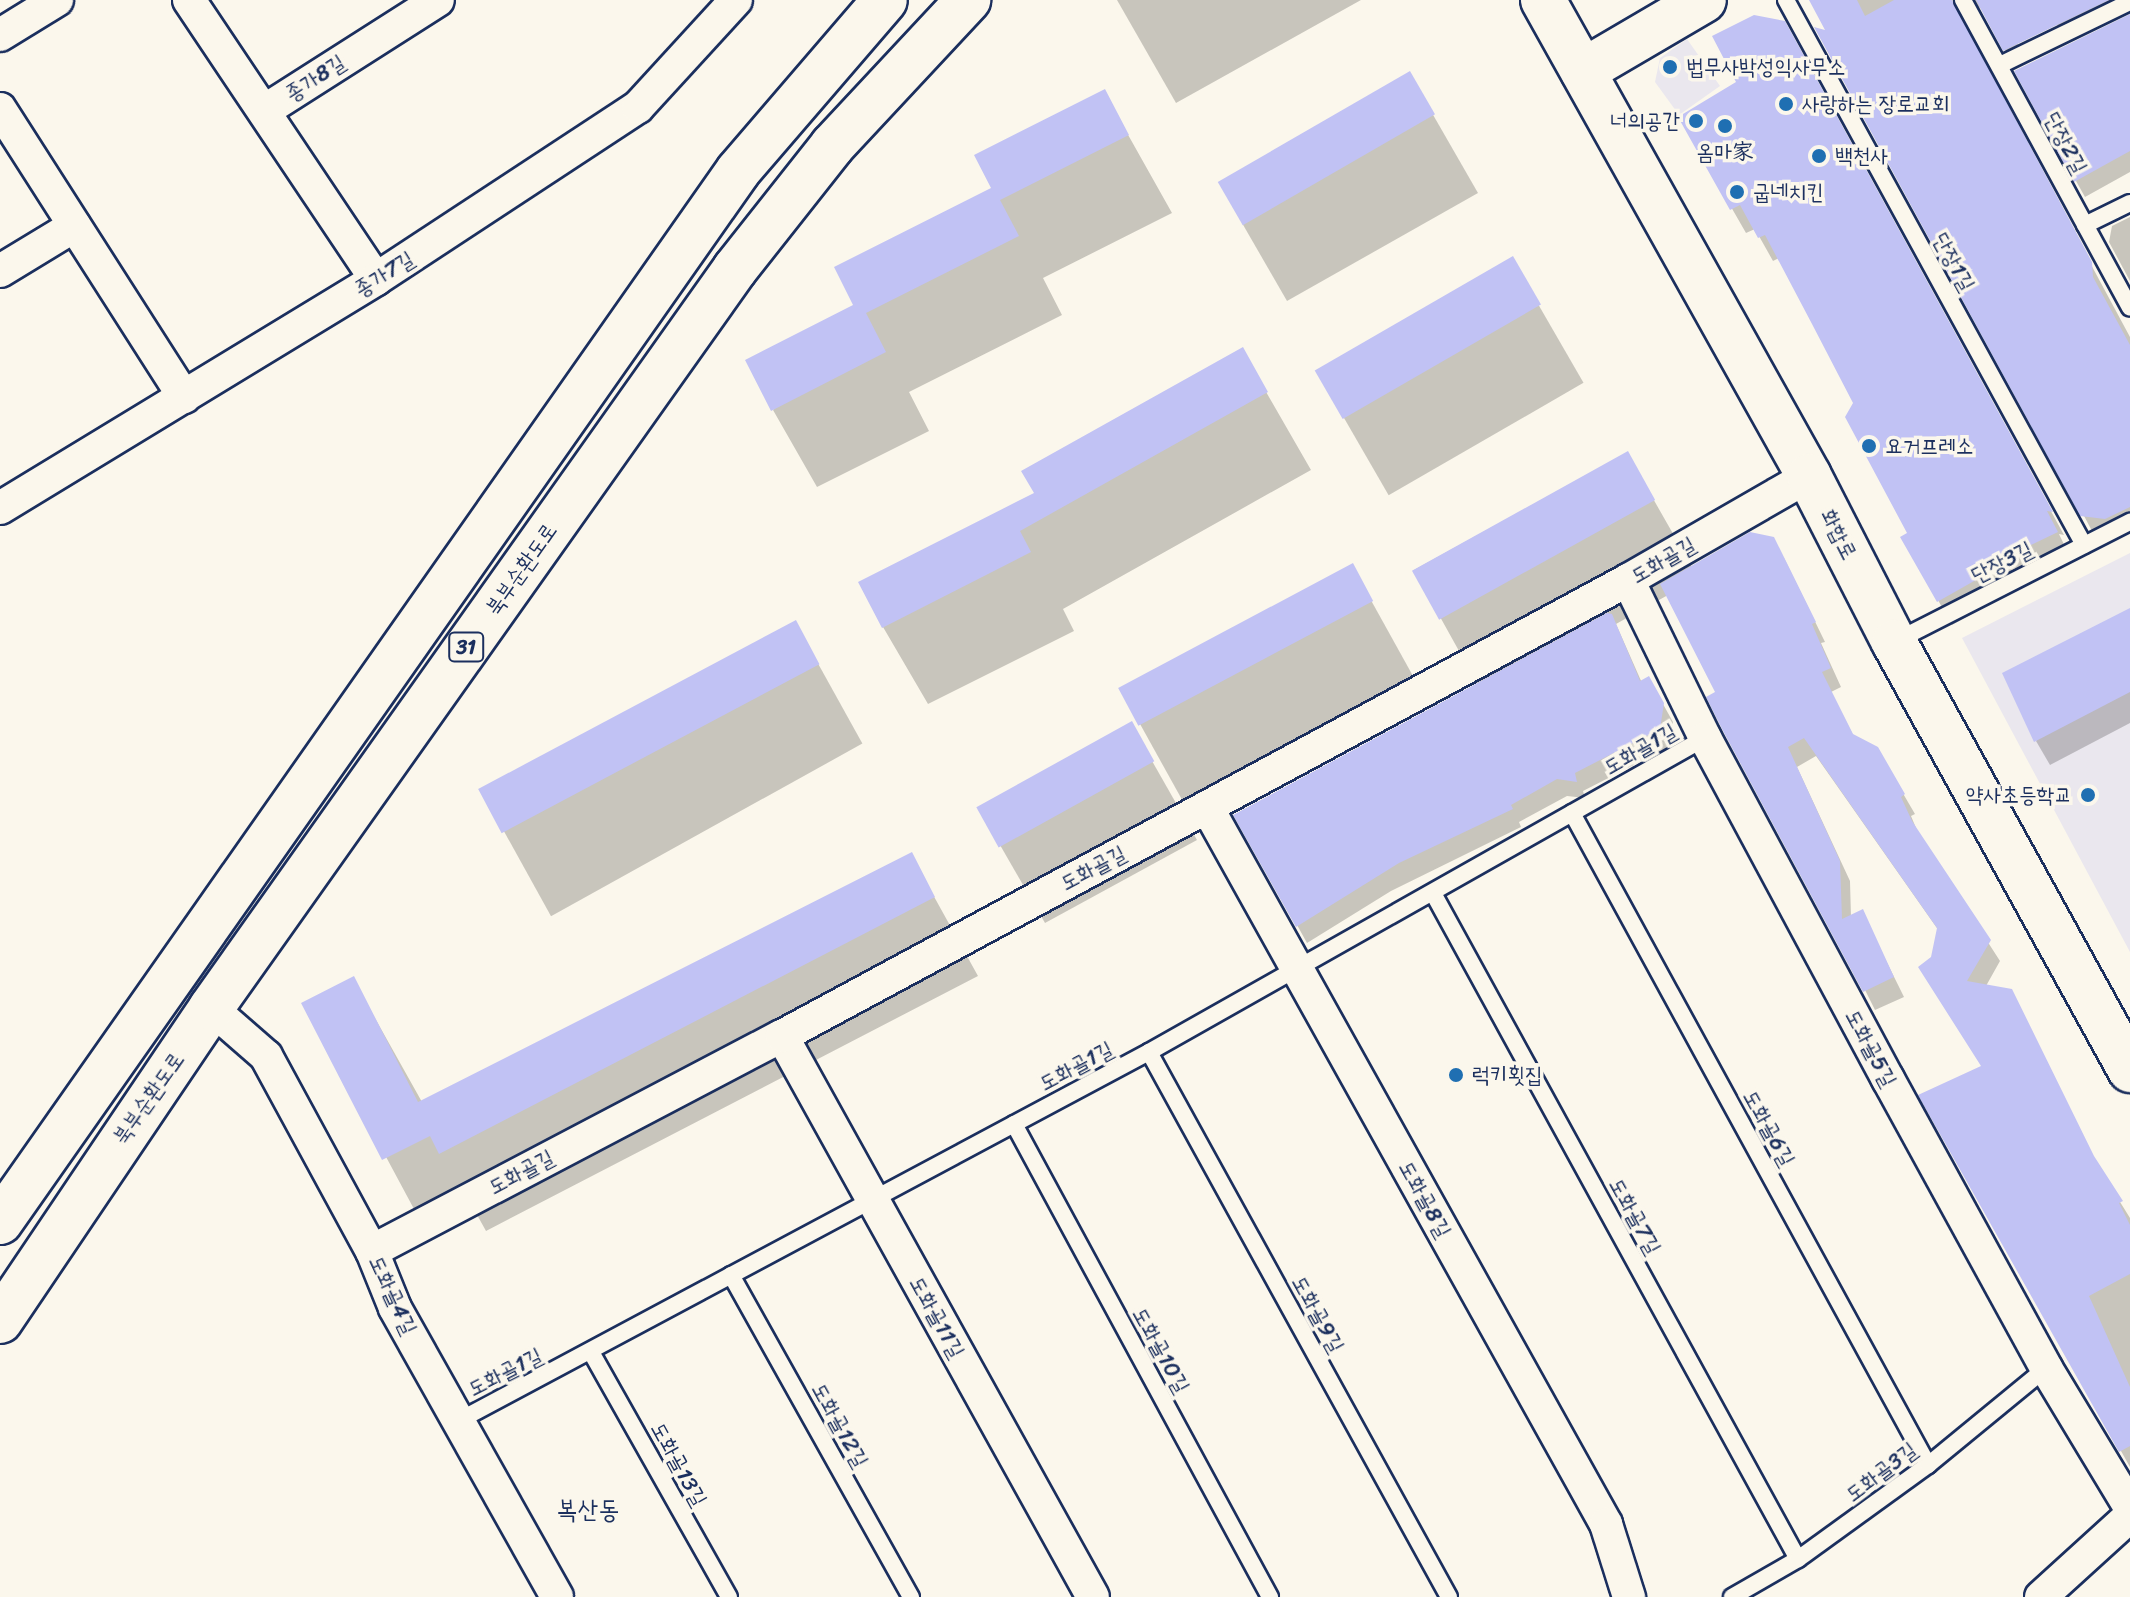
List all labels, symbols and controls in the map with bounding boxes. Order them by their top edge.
street label: 종가8길 [280,49,350,107]
place label: 법무사박성익사무소 [1686,54,1845,80]
marker: 법무사박성익사무소 [1661,58,1679,76]
place label: 사랑하는 장로교회 [1802,91,1949,117]
marker: 사랑하는 장로교회 [1777,95,1795,113]
place label: 너의공간 [1609,108,1680,134]
street label: 단장2길 [2039,108,2093,178]
marker: 너의공간 [1687,112,1705,130]
marker: 옴마家 [1716,117,1734,135]
place label: 옴마家 [1696,139,1754,165]
place label: 백천사 [1835,143,1888,169]
marker: 백천사 [1810,147,1828,165]
place label: 굽네치킨 [1753,179,1824,205]
marker: 굽네치킨 [1728,183,1746,201]
street label: 단장1길 [1927,228,1981,296]
street label: 종가7길 [349,245,419,303]
place label: 요거프레소 [1885,433,1974,459]
marker: 요거프레소 [1860,437,1878,455]
street label: 화합로 [1815,504,1863,564]
street label: 북부순환도로 [480,518,562,620]
street label: 도화골길 [1626,531,1700,589]
street label: 단장3길 [1967,535,2037,589]
road number: 31 [448,631,484,663]
street label: 도화골1길 [1599,718,1681,780]
place label: 약사초등학교 [1966,782,2072,808]
marker: 약사초등학교 [2079,786,2097,804]
street label: 도화골길 [1056,840,1130,896]
street label: 도화골5길 [1840,1005,1902,1091]
street label: 도화골1길 [1034,1036,1118,1096]
street label: 북부순환도로 [107,1047,189,1149]
place label: 럭키횟집 [1472,1062,1543,1088]
marker: 럭키횟집 [1447,1066,1465,1084]
street label: 도화골6길 [1737,1085,1801,1171]
street label: 도화골길 [484,1144,558,1200]
street label: 도화골8길 [1393,1156,1457,1242]
street label: 도화골7길 [1603,1173,1667,1259]
street label: 도화골4길 [363,1251,423,1339]
street label: 도화골11길 [904,1271,970,1363]
street label: 도화골9길 [1286,1271,1350,1357]
street label: 도화골10길 [1127,1302,1195,1398]
street label: 도화골1길 [463,1342,547,1402]
street label: 도화골12길 [806,1378,874,1472]
street label: 도화골13길 [645,1417,713,1511]
street label: 도화골3길 [1840,1437,1922,1507]
district label: 복산동 [557,1494,619,1526]

